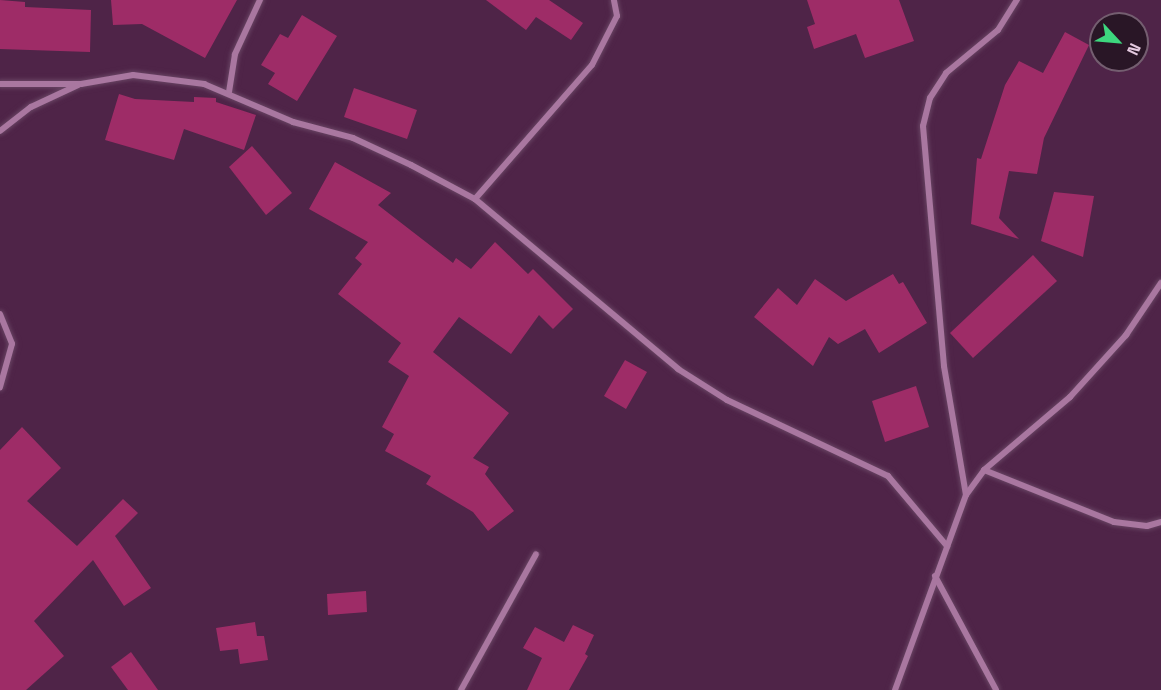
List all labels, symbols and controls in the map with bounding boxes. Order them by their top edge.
north arrow [1089,12,1149,72]
text: N [1122,40,1146,59]

